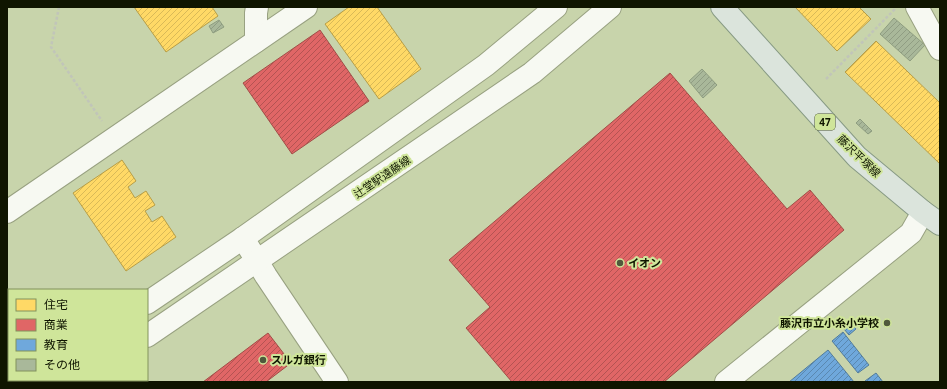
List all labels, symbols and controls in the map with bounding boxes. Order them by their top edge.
road number: 47 [815,114,835,130]
street label: 藤沢平塚線 [834,131,884,180]
street label: 辻堂駅遠藤線 [350,152,413,201]
place label: イオン [628,255,661,270]
marker: イオン [615,258,625,268]
legend [8,289,148,381]
text: 住宅 [44,296,68,313]
place label: 藤沢市立小糸小学校 [780,315,879,330]
text: 商業 [44,316,68,333]
marker: 藤沢市立小糸小学校 [882,318,892,328]
text: 教育 [44,336,68,353]
place label: スルガ銀行 [271,352,326,367]
marker: スルガ銀行 [258,355,268,365]
text: その他 [44,356,80,373]

